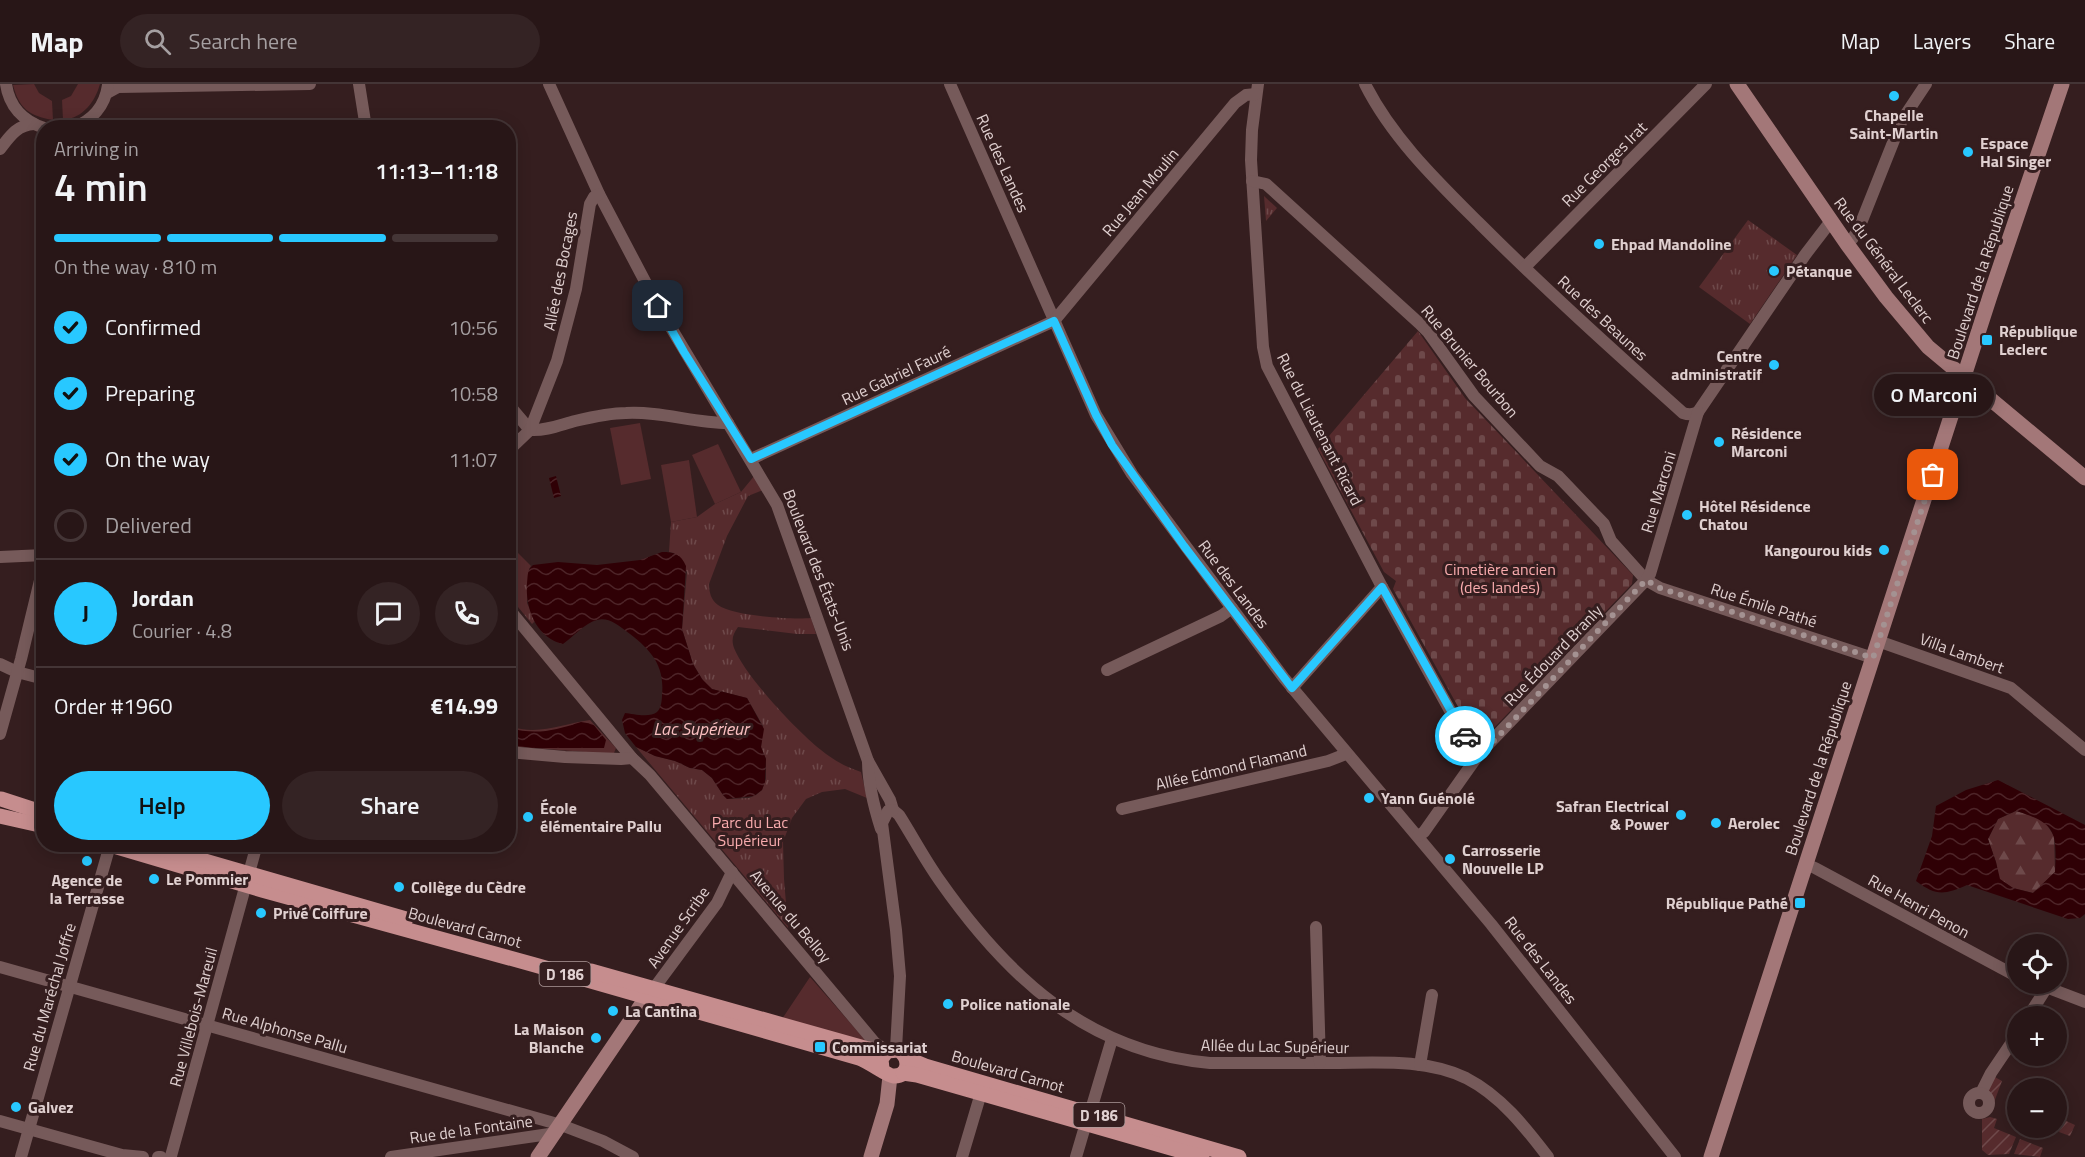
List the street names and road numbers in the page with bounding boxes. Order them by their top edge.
street label: Rue des Landes [971,110,1035,216]
street label: Rue Georges Irat [1556,116,1652,212]
street label: Rue Jean Moulin [1096,143,1184,241]
street label: Boulevard de la République [1940,182,2020,362]
street label: Rue du Général Leclerc [1829,192,1939,328]
street label: Allée des Bocages [537,209,583,333]
street label: Rue des Beaunes [1552,270,1654,366]
street label: Rue Brunier Bourbon [1416,299,1524,423]
street label: Rue Gabriel Fauré [837,339,955,411]
street label: Rue du Lieutenant Ricard [1271,349,1369,509]
street label: Rue Marconi [1634,448,1682,536]
street label: Boulevard des États-Unis [777,486,861,654]
street label: Rue des Landes [1193,535,1275,633]
street label: Rue Émile Pathé [1708,576,1820,634]
street label: Rue Édouard Branly [1498,599,1608,711]
street label: Villa Lambert [1916,627,2008,680]
street label: Boulevard de la République [1778,678,1858,858]
street label: Allée Edmond Flamand [1153,738,1309,796]
street label: Avenue du Belloy [745,864,837,968]
street label: Rue Henri Penon [1864,868,1974,944]
street label: Avenue Scribe [641,881,715,973]
street label: Boulevard Carnot [406,900,525,954]
street label: Rue des Landes [1499,911,1583,1009]
street label: Rue du Maréchal Joffre [16,920,82,1074]
street label: Rue Villebois-Mareuil [163,945,223,1089]
road number: D 186 [540,962,590,986]
street label: Rue Alphonse Pallu [219,1001,351,1059]
street label: Allée du Lac Supérieur [1201,1033,1350,1059]
street label: Boulevard Carnot [949,1043,1068,1099]
road number: D 186 [1074,1103,1124,1127]
street label: Rue de la Fontaine [408,1108,534,1150]

